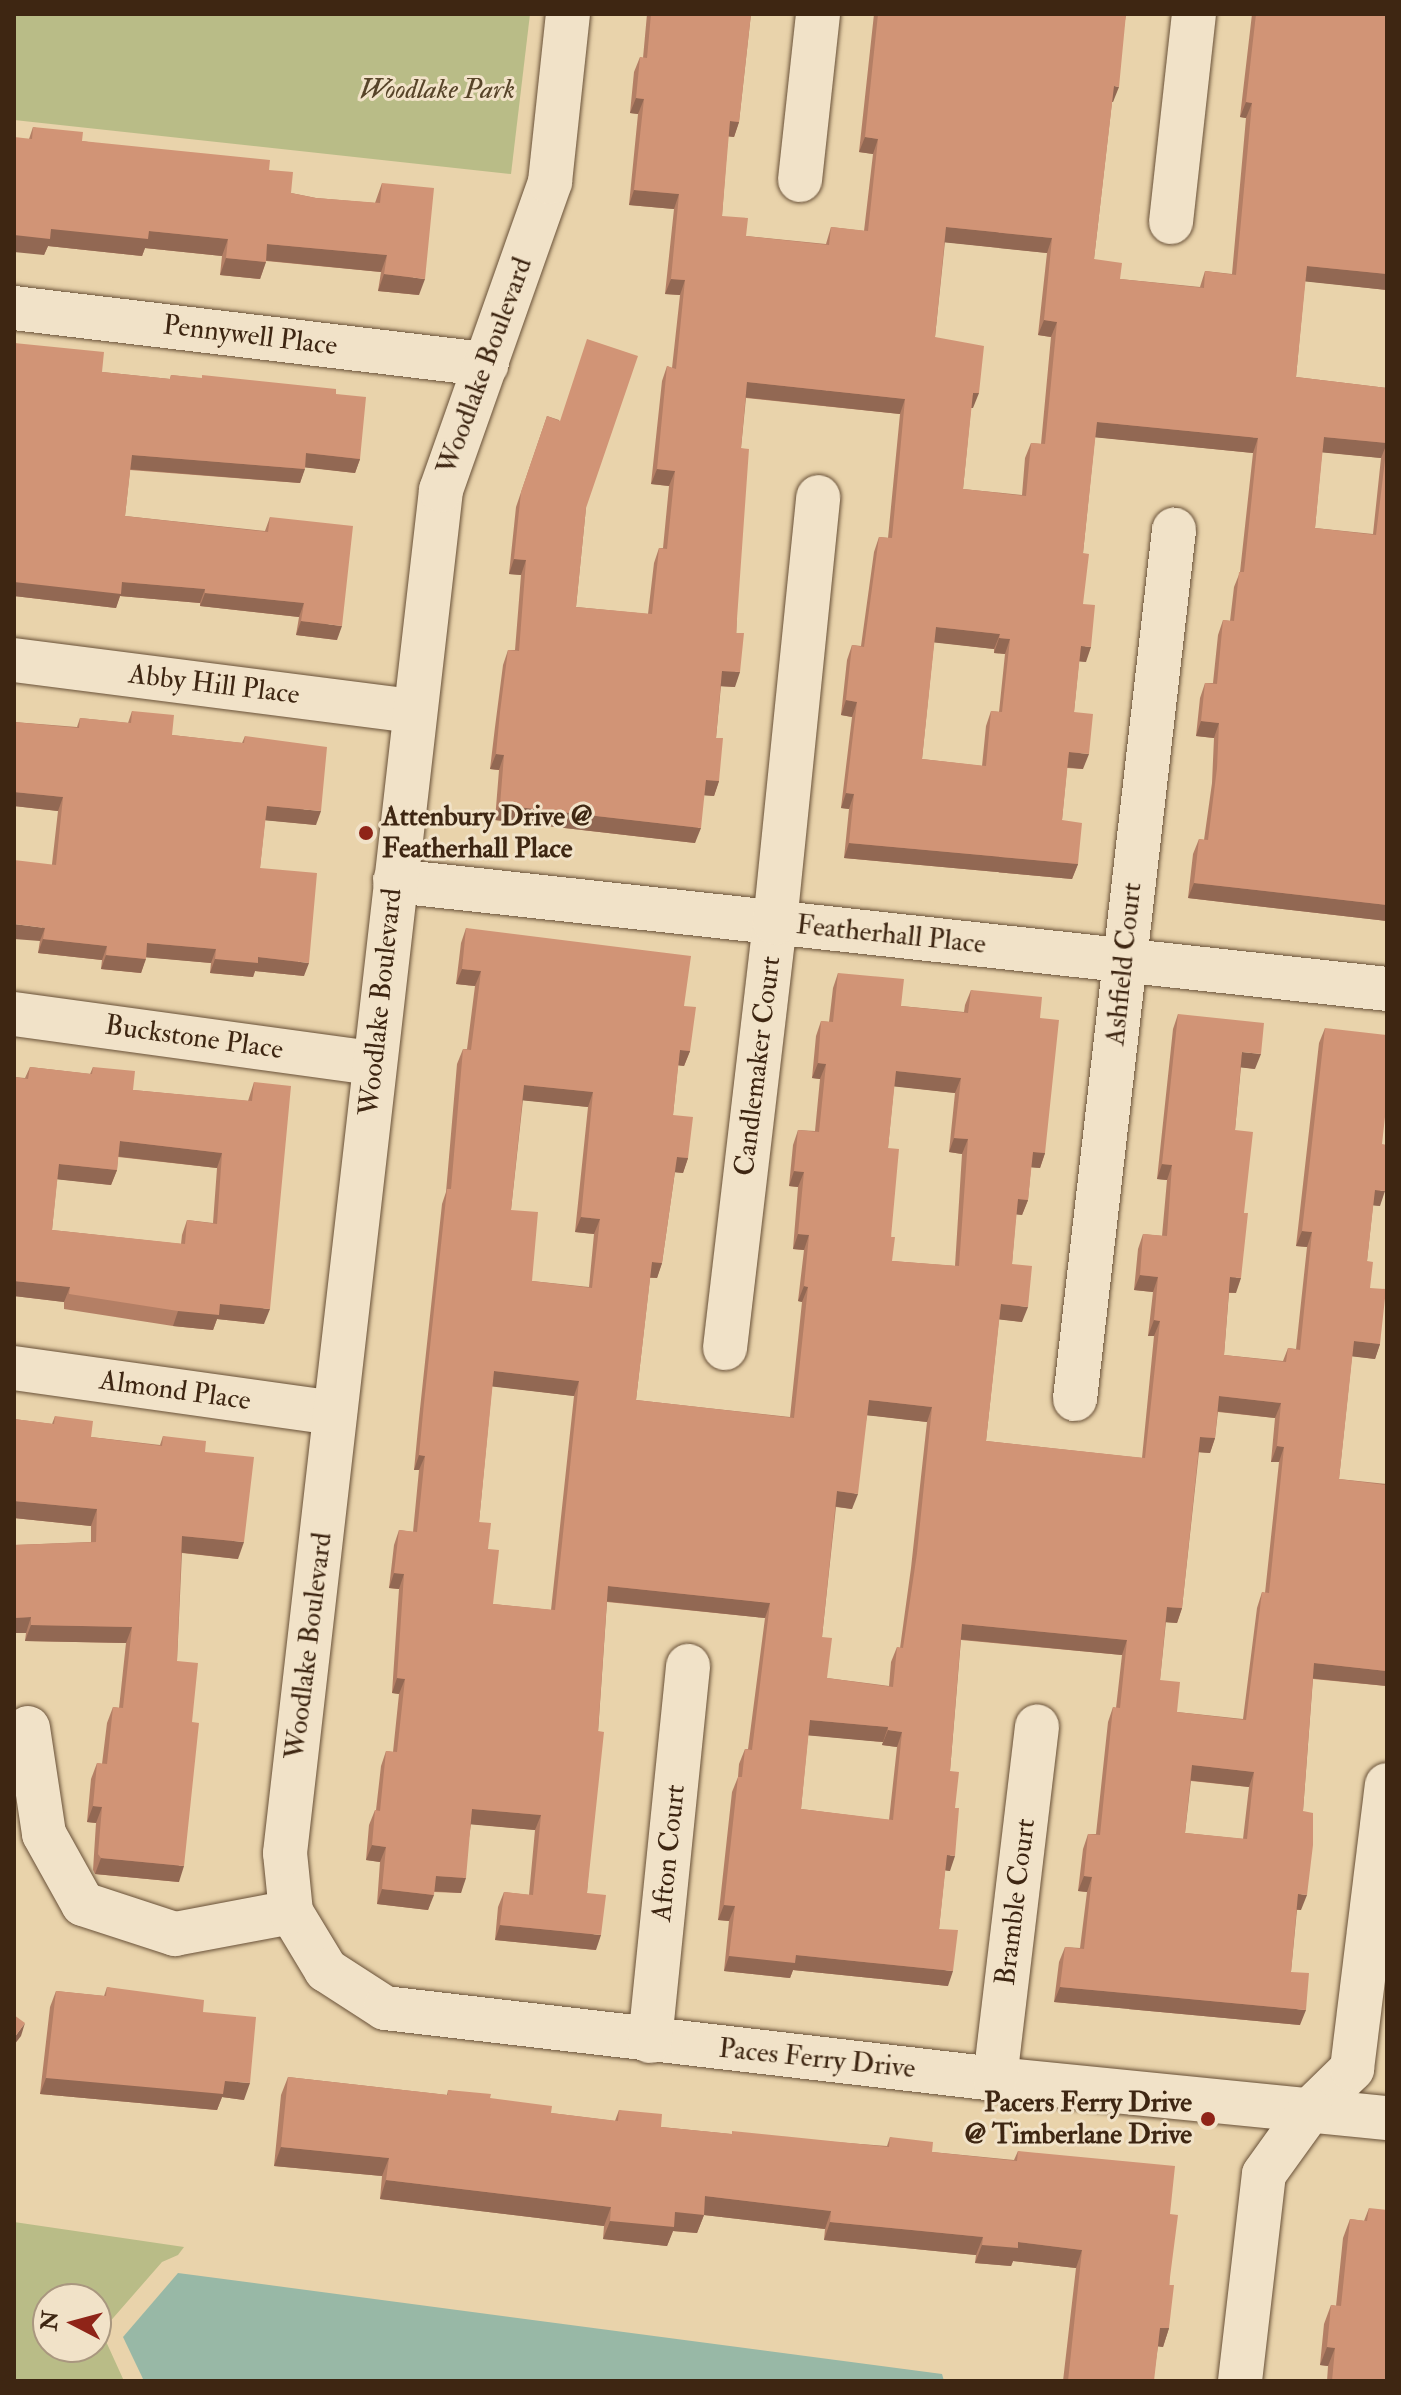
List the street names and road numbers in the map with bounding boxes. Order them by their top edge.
street label: Woodlake Boulevard [430,253,540,479]
street label: Pennywell Place [161,309,339,363]
street label: Abby Hill Place [127,658,301,712]
street label: Ashfield Court [1099,881,1149,1047]
street label: Woodlake Boulevard [352,887,410,1117]
street label: Featherhall Place [795,908,987,962]
street label: Candlemaker Court [728,954,788,1178]
street label: Buckstone Place [103,1009,285,1067]
street label: Almond Place [97,1364,253,1418]
street label: Woodlake Boulevard [278,1531,340,1761]
street label: Afton Court [645,1783,693,1923]
street label: Bramble Court [989,1817,1043,1987]
street label: Paces Ferry Drive [717,2032,917,2086]

